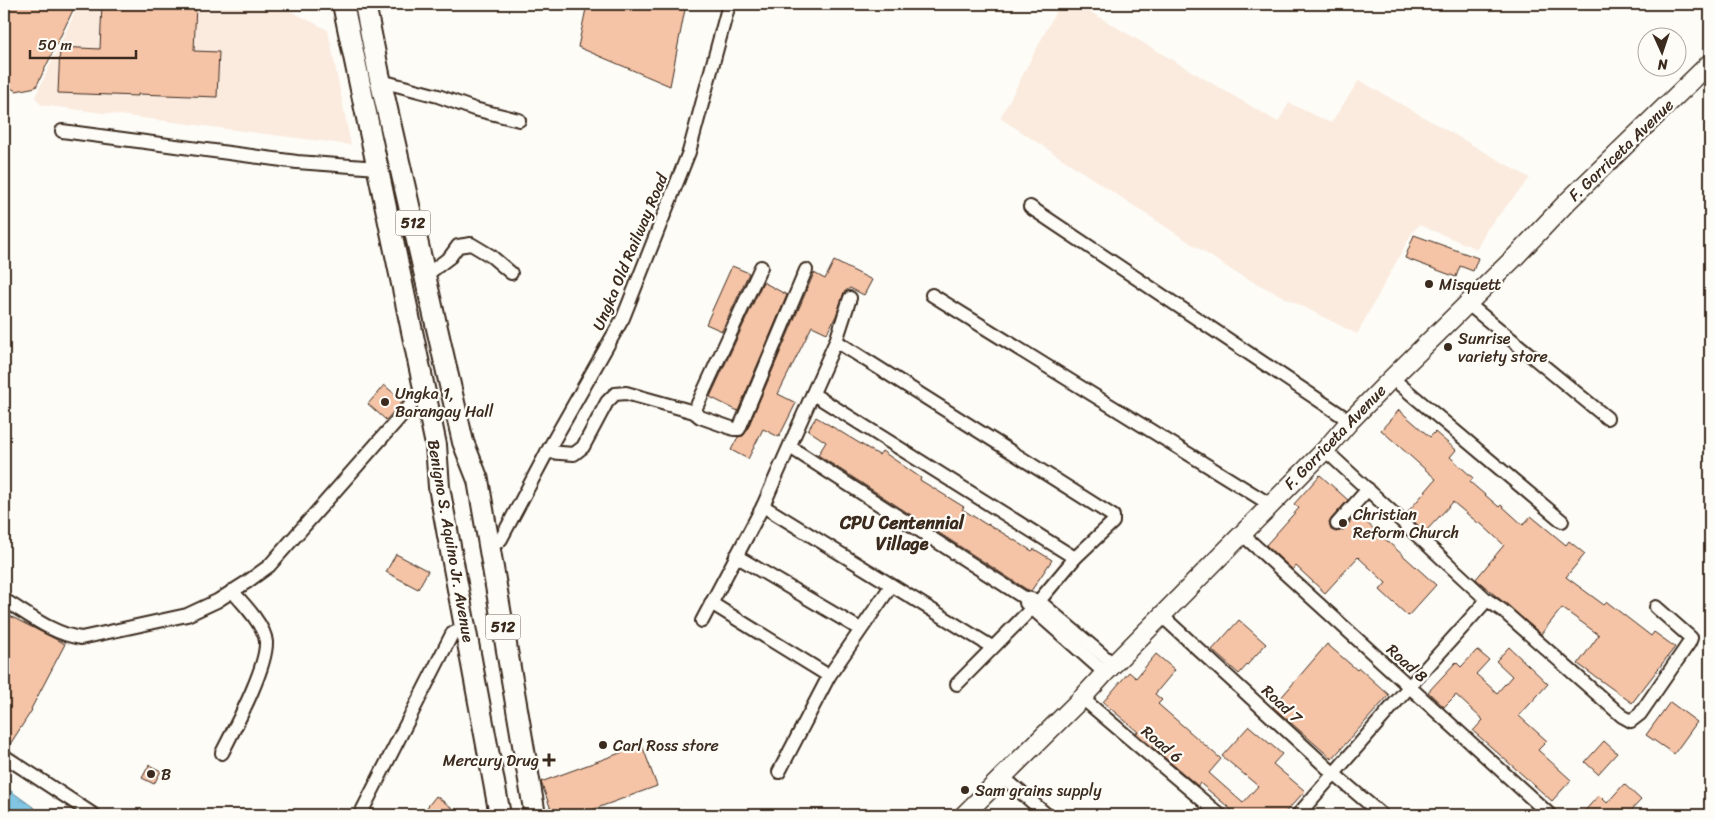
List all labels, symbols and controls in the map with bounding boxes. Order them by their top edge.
scale bar [30,28,136,60]
north arrow [1636,28,1686,78]
text: 50 m [38,32,73,58]
text: N [1657,52,1669,77]
street label: F. Gorriceta Avenue [1561,92,1681,208]
street label: Ungka Old Railway Road [584,168,677,335]
road number: 512 [396,210,430,236]
place label: Misquett [1439,270,1501,299]
marker: Misquett [1423,278,1435,290]
place label: Sunrise variety store [1458,324,1548,371]
marker: Sunrise variety store [1442,341,1454,353]
street label: F. Gorriceta Avenue [1277,377,1393,497]
place label: Ungka 1, Barangay Hall [395,379,494,426]
marker: Ungka 1, Barangay Hall [379,396,391,408]
street label: Benigno S. Aquino Jr. Avenue [419,437,483,645]
place label: Christian Reform Church [1353,500,1459,547]
district label: CPU Centennial Village [839,507,965,560]
marker: Christian Reform Church [1337,517,1349,529]
road number: 512 [486,614,520,640]
street label: Road 8 [1379,636,1435,690]
street label: Road 7 [1255,677,1310,731]
street label: Road 6 [1134,718,1190,770]
place label: Carl Ross store [613,731,719,760]
marker: Carl Ross store [597,739,609,751]
place label: Mercury Drug [443,746,539,775]
marker: Mercury Drug [543,754,555,766]
place label: B [161,760,171,789]
marker: B [145,768,157,780]
place label: Sam grains supply [975,776,1102,805]
marker: Sam grains supply [959,784,971,796]

